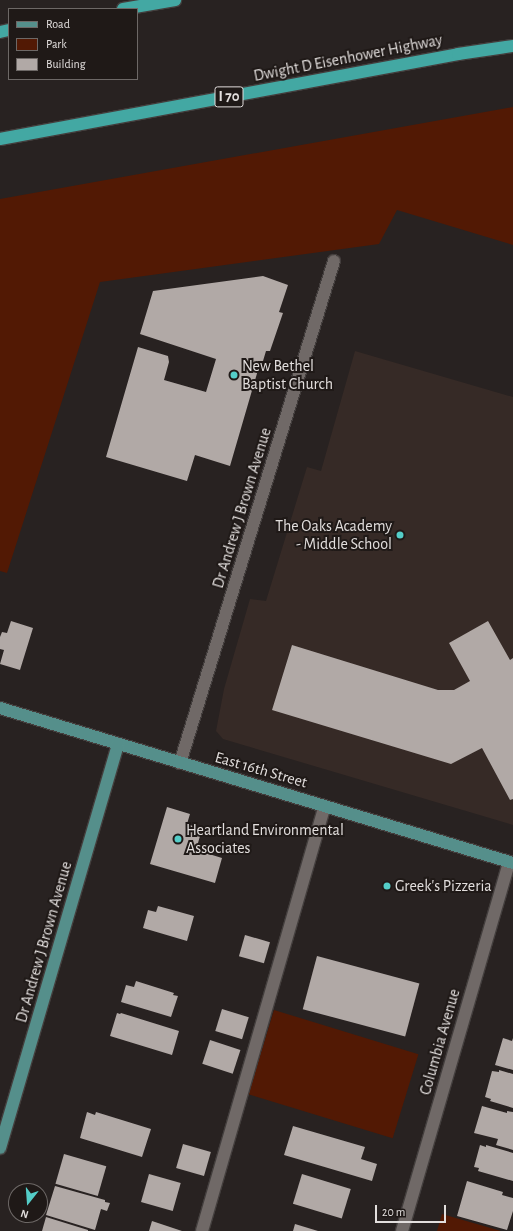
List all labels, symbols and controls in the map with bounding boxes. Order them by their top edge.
legend [8,8,138,80]
text: Road [46,18,70,30]
street label: Dwight D Eisenhower Highway [252,30,444,86]
text: Park [46,38,67,50]
text: Building [46,58,86,70]
road number: I 70 [214,84,244,110]
place label: New Bethel Baptist Church [242,356,333,394]
marker: New Bethel Baptist Church [229,370,239,380]
street label: Dr Andrew J Brown Avenue [208,425,276,591]
place label: The Oaks Academy - Middle School [275,516,392,554]
marker: The Oaks Academy - Middle School [395,530,405,540]
street label: East 16th Street [213,748,309,792]
place label: Heartland Environmental Associates [186,820,344,858]
marker: Heartland Environmental Associates [173,834,183,844]
street label: Dr Andrew J Brown Avenue [12,859,76,1025]
place label: Greek's Pizzeria [395,876,492,896]
marker: Greek's Pizzeria [382,881,392,891]
street label: Columbia Avenue [416,987,464,1097]
north arrow [8,1183,48,1223]
scale bar [377,1197,448,1223]
text: 20 m [382,1206,405,1218]
text: N [19,1208,30,1220]

